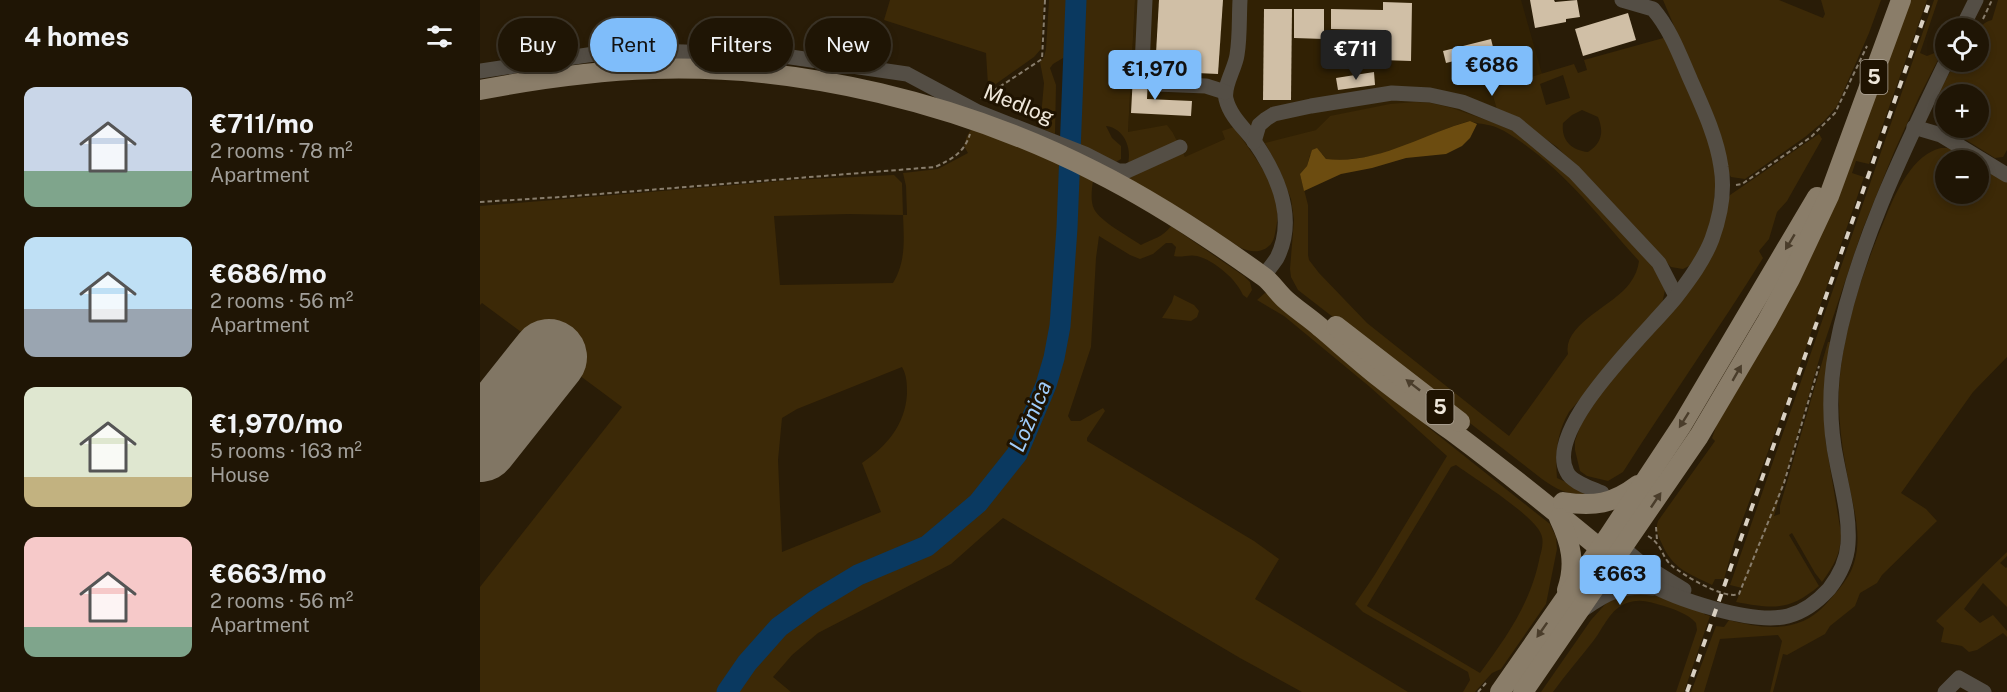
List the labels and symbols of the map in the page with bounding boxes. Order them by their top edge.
pin: €711 [1320,30,1392,81]
pin: €686 [1456,46,1528,97]
pin: €1,970 [1106,50,1204,101]
road number: 5 [1860,60,1888,94]
street label: Medlog [980,79,1058,129]
one-way arrow [1784,234,1795,250]
one-way arrow [1732,364,1742,381]
water label: Ložnica [1003,377,1057,455]
one-way arrow [1405,380,1420,392]
road number: 5 [1426,390,1454,424]
one-way arrow [1679,412,1690,428]
one-way arrow [1650,492,1662,508]
pin: €663 [1584,555,1656,606]
one-way arrow [1536,622,1548,638]

